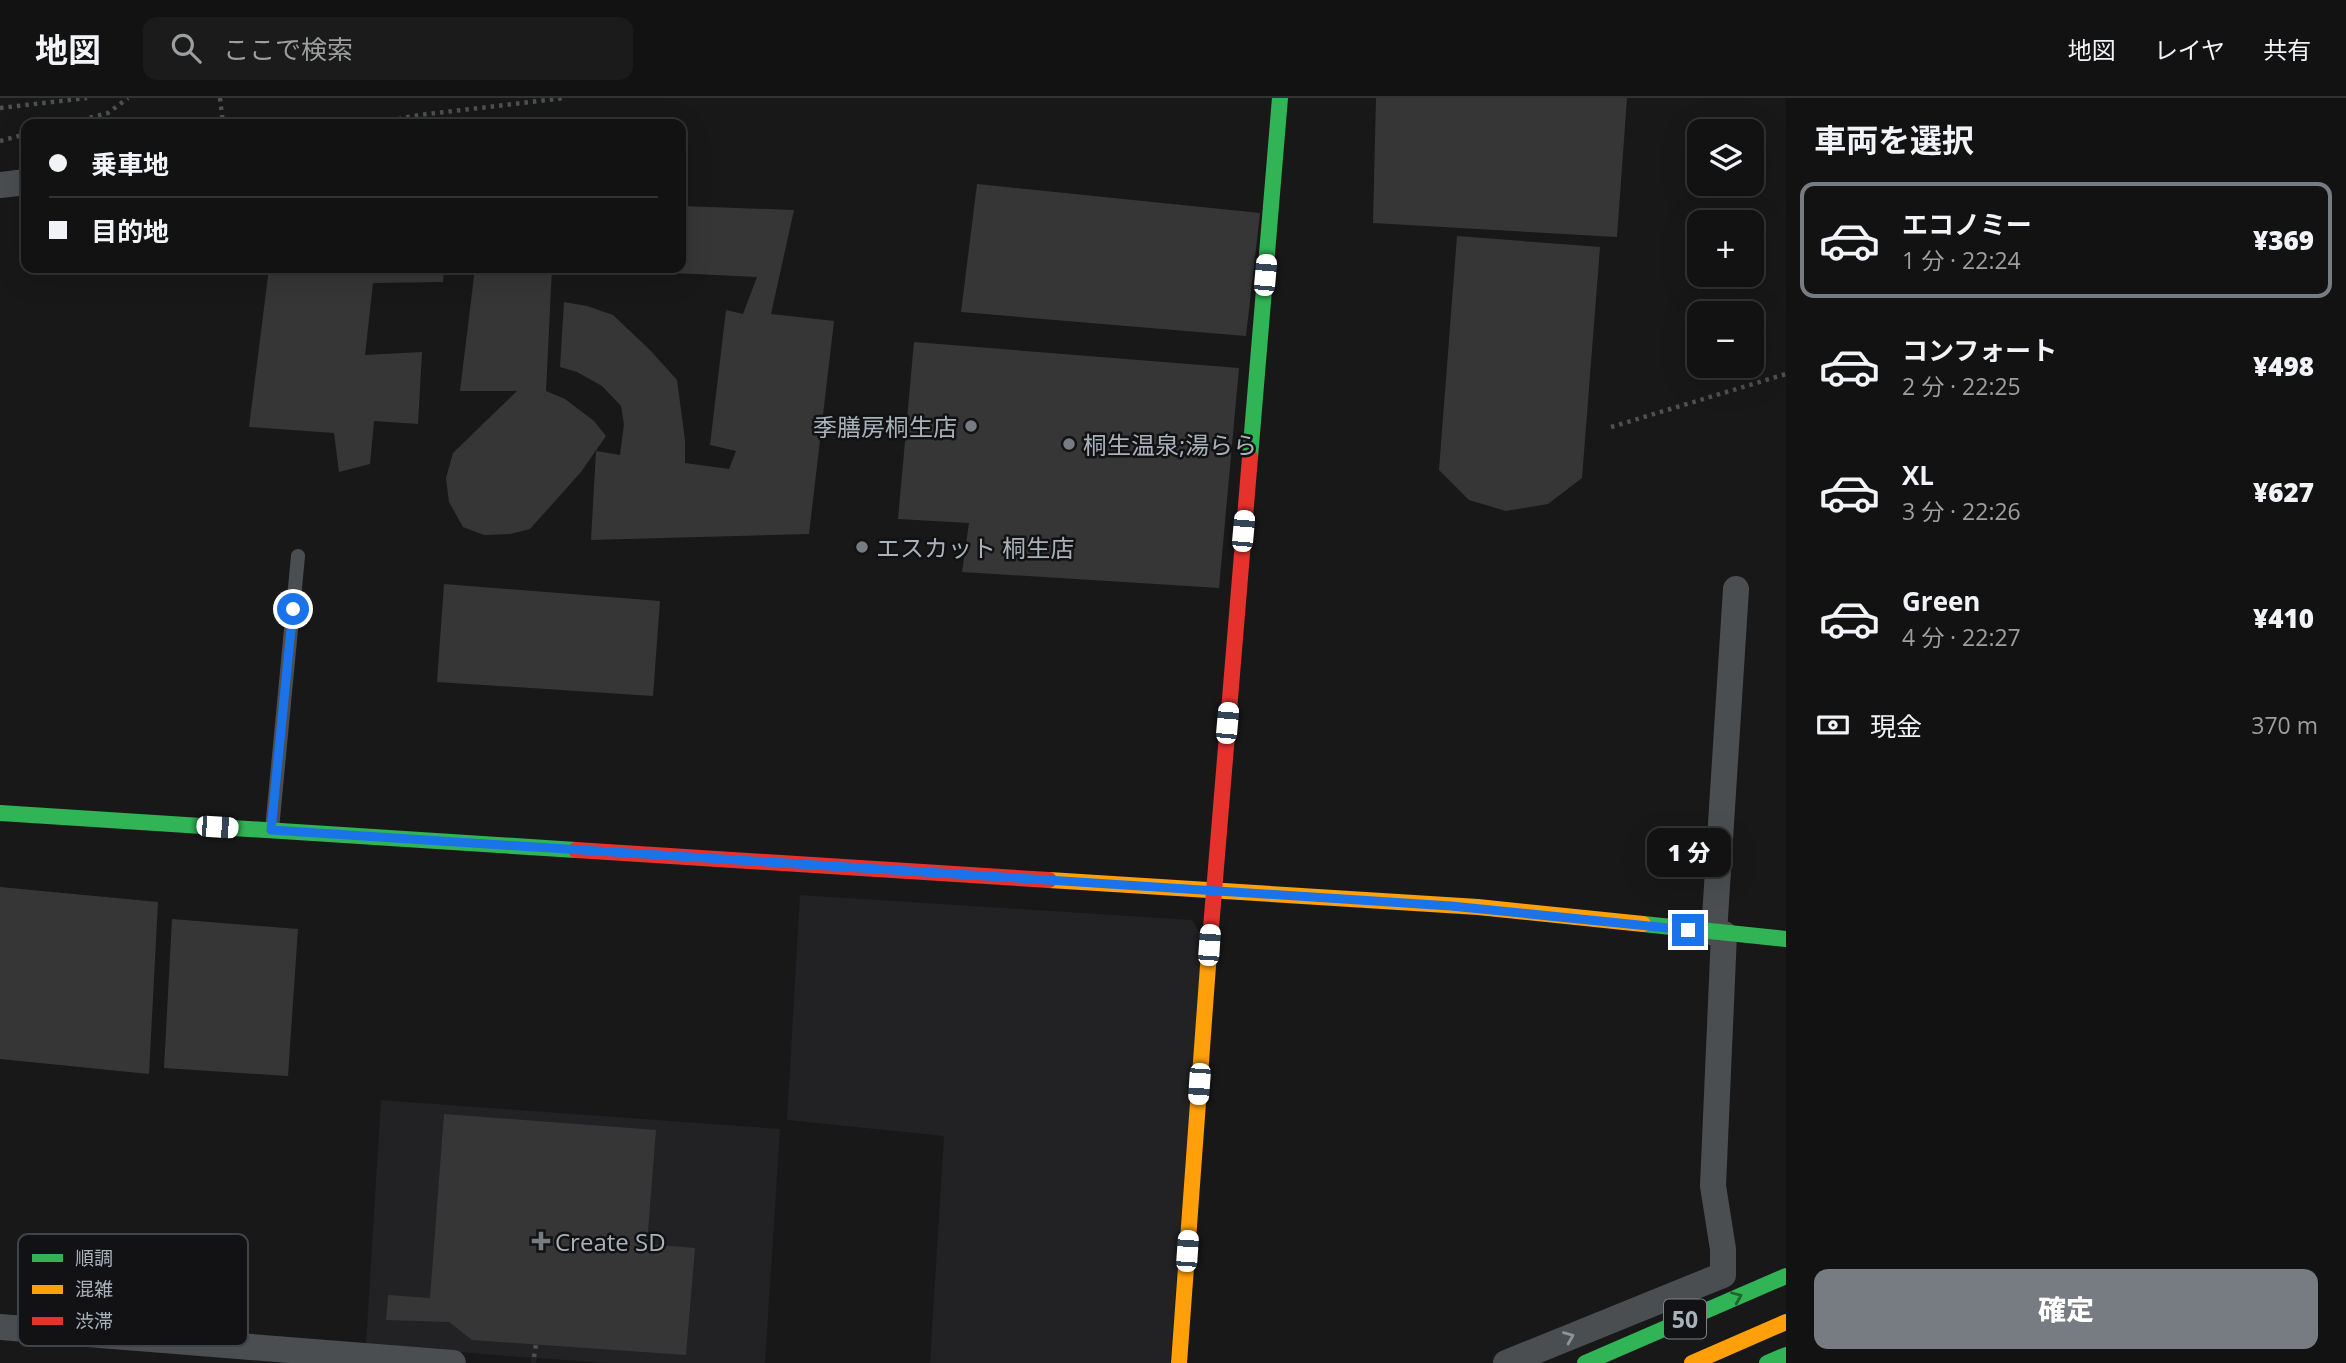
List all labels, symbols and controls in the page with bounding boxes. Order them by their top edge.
search box [143,17,633,80]
text: 地図 [35,27,101,72]
icon: search [167,29,205,67]
text: ここで検索 [223,31,353,67]
text: 地図 [2068,33,2116,66]
text: レイヤ [2154,33,2225,66]
text: 共有 [2263,33,2311,66]
text: 車両を選択 [1814,118,1974,161]
map controls [1687,119,1764,378]
button: layers [1687,119,1764,196]
text: 乗車地 [91,146,169,182]
text: エコノミー [1902,206,2032,242]
icon: car [1818,209,1881,272]
button: + [1687,210,1764,287]
text: 目的地 [91,213,169,249]
text: ¥369 [2253,222,2314,258]
text: 1 分 · 22:24 [1902,244,2021,276]
car [1253,253,1278,297]
button: − [1687,301,1764,378]
text: コンフォート [1902,332,2057,368]
icon: car [1818,335,1881,398]
text: ¥498 [2253,348,2314,384]
text: 2 分 · 22:25 [1902,370,2021,402]
place label: 季膳房桐生店 [813,410,957,443]
marker: 季膳房桐生店 [963,418,979,434]
place label: 桐生温泉;湯らら [1083,428,1257,461]
marker: 桐生温泉;湯らら [1061,436,1077,452]
text: XL [1902,457,1934,493]
icon: car [1818,461,1881,524]
text: ¥627 [2253,474,2314,510]
text: 3 分 · 22:26 [1902,495,2021,527]
car [1231,509,1256,553]
place label: エスカット 桐生店 [876,531,1074,564]
marker: エスカット 桐生店 [854,539,870,555]
text: Green [1902,583,1980,619]
icon: car [1818,587,1881,650]
route start [277,593,309,625]
text: ¥410 [2253,600,2314,636]
text: 4 分 · 22:27 [1902,621,2021,653]
car [1215,701,1240,745]
icon: cash [1814,706,1852,744]
text: 現金 [1870,708,1922,744]
text: 370 m [2251,709,2318,741]
car [196,815,239,839]
callout: 1 分 [1646,828,1730,878]
text: 1 分 [1668,836,1710,868]
route end [1672,914,1704,946]
car [1198,923,1221,967]
car [1188,1062,1211,1106]
place label: Create SD [555,1225,666,1258]
car [1176,1229,1199,1273]
marker: Create SD [533,1233,549,1249]
legend [18,1234,248,1346]
text: 順調 [75,1245,113,1271]
button: 確定 [1814,1269,2318,1349]
text: 混雑 [75,1276,113,1302]
one-way arrow [1730,1291,1743,1305]
road number: 50 [1664,1300,1706,1338]
text: 渋滞 [75,1308,113,1334]
one-way arrow [1563,1332,1575,1346]

